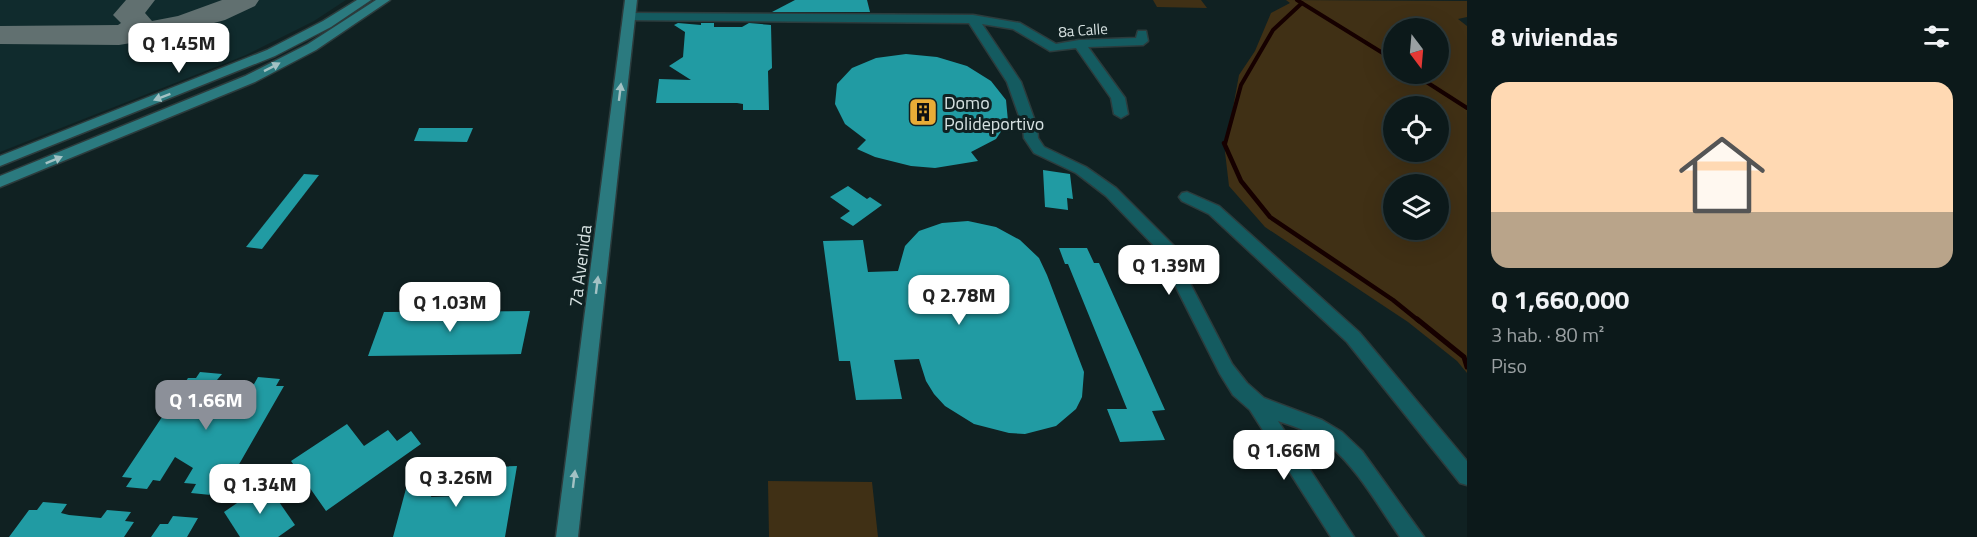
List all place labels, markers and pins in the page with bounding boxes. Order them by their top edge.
pin: Q 1.45M [124,23,234,74]
place label: Domo Polideportivo [944,89,1044,137]
building icon: Domo Polideportivo [907,96,939,128]
pin: Q 1.39M [1114,245,1224,296]
pin: Q 2.78M [904,275,1014,326]
pin: Q 1.03M [395,282,505,333]
pin: Q 1.66M [151,380,261,431]
pin: Q 1.66M [1229,430,1339,481]
pin: Q 3.26M [401,457,511,508]
pin: Q 1.34M [205,464,315,515]

